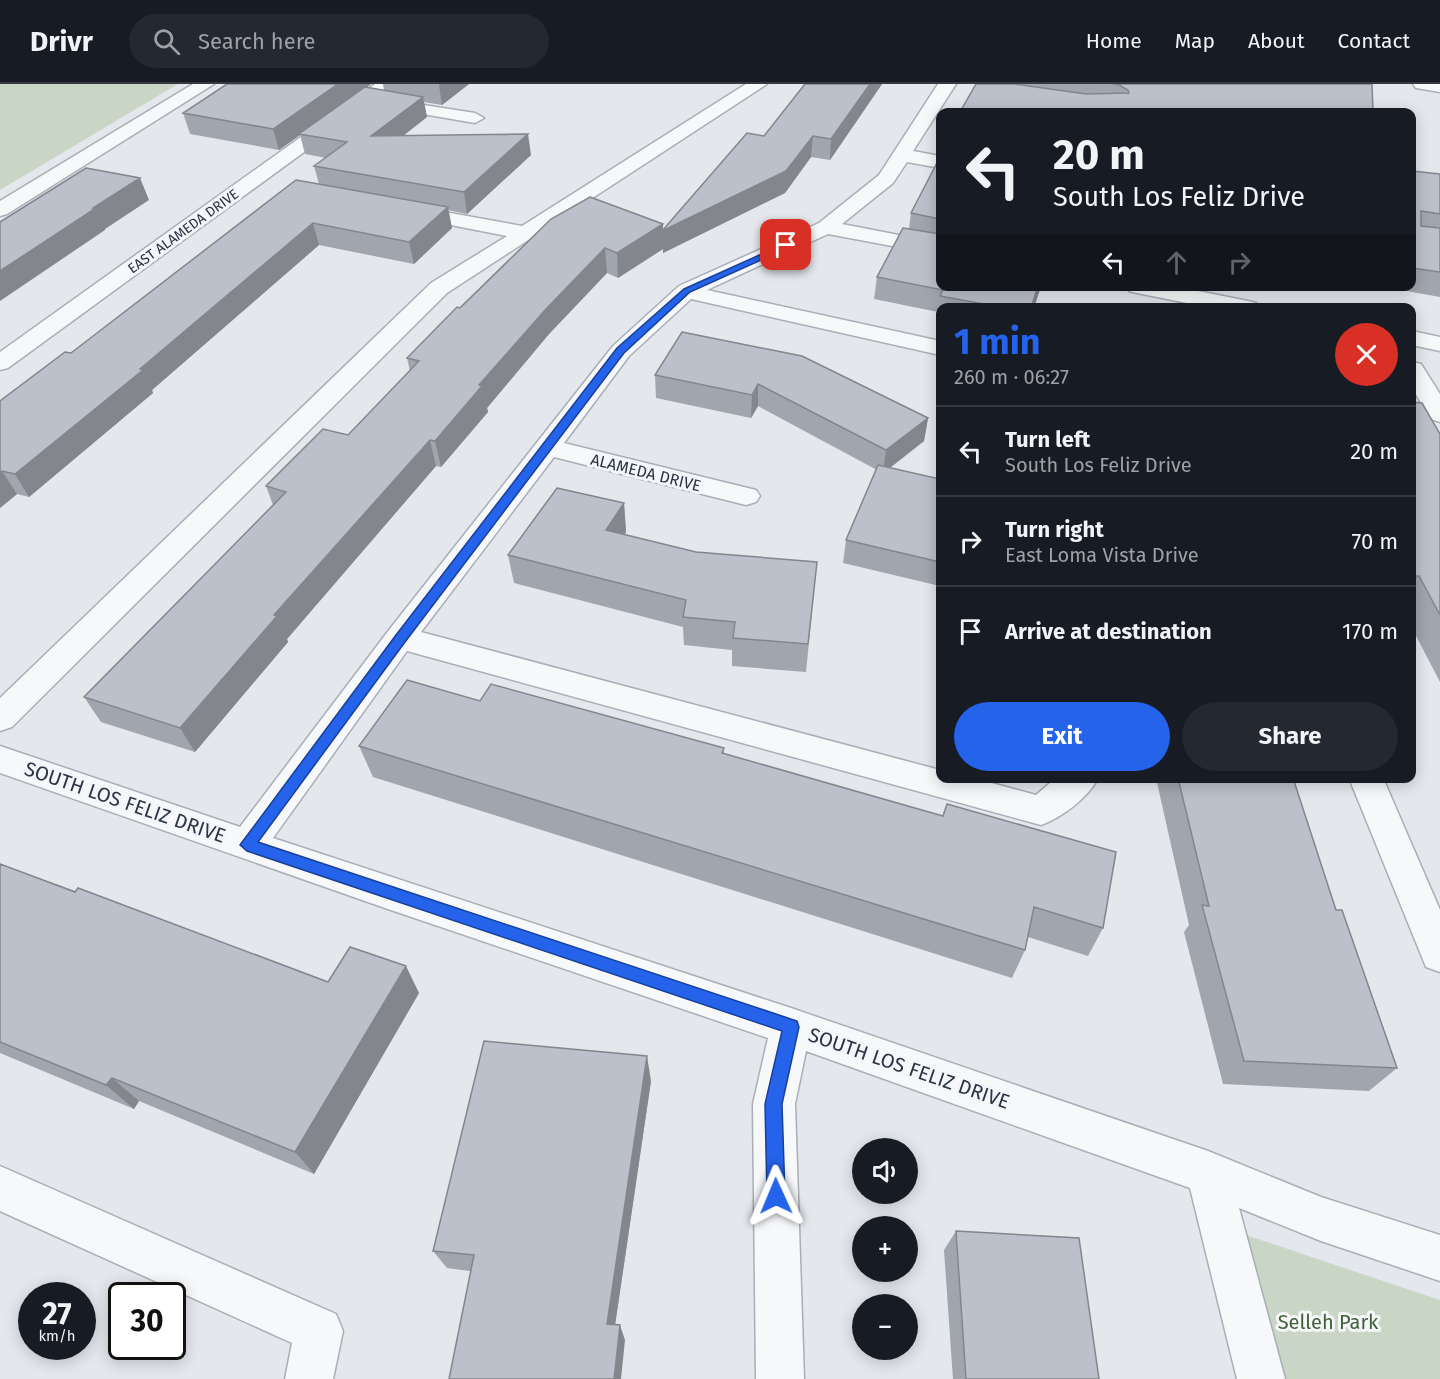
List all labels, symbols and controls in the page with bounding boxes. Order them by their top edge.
search box [129,14,549,68]
text: Drivr [30,25,93,58]
icon: search [150,25,183,58]
text: Search here [198,28,315,55]
text: Home [1086,28,1142,54]
text: Map [1175,28,1215,54]
text: About [1248,28,1305,54]
text: Contact [1338,28,1410,54]
text: 20 m [1053,130,1145,180]
icon: left [954,132,1032,210]
text: South Los Feliz Drive [1053,181,1305,213]
street label: EAST ALAMEDA DRIVE [125,186,242,277]
pin [760,219,811,270]
icon: arrive [769,228,802,261]
icon: left [1097,246,1130,279]
icon: ahead [1160,246,1193,279]
icon: right [1223,246,1256,279]
text: 1 min [954,320,1041,364]
button: close [1335,323,1398,386]
text: 260 m · 06:27 [954,365,1069,389]
text: Turn left [1005,426,1090,453]
icon: left [954,435,987,468]
text: 20 m [1350,438,1398,465]
street label: ALAMEDA DRIVE [589,450,703,495]
text: South Los Feliz Drive [1005,453,1192,477]
text: Turn right [1005,516,1104,543]
icon: right [954,525,987,558]
text: 70 m [1352,528,1398,555]
text: East Loma Vista Drive [1005,543,1199,567]
icon: arrive [954,615,987,648]
text: Arrive at destination [1005,618,1212,645]
text: 170 m [1342,618,1398,645]
button: Exit [954,702,1170,771]
button: Share [1182,702,1398,771]
street label: SOUTH LOS FELIZ DRIVE [21,756,229,848]
street label: SOUTH LOS FELIZ DRIVE [805,1022,1013,1114]
map controls [852,1138,918,1360]
button: sound [852,1138,918,1204]
position arrow [744,1164,808,1228]
button: + [852,1216,918,1282]
speed limit sign: 30 [108,1282,186,1360]
button: − [852,1294,918,1360]
text: 27 [42,1296,72,1332]
park label: Selleh Park [1278,1310,1379,1334]
text: km/h [38,1327,76,1345]

